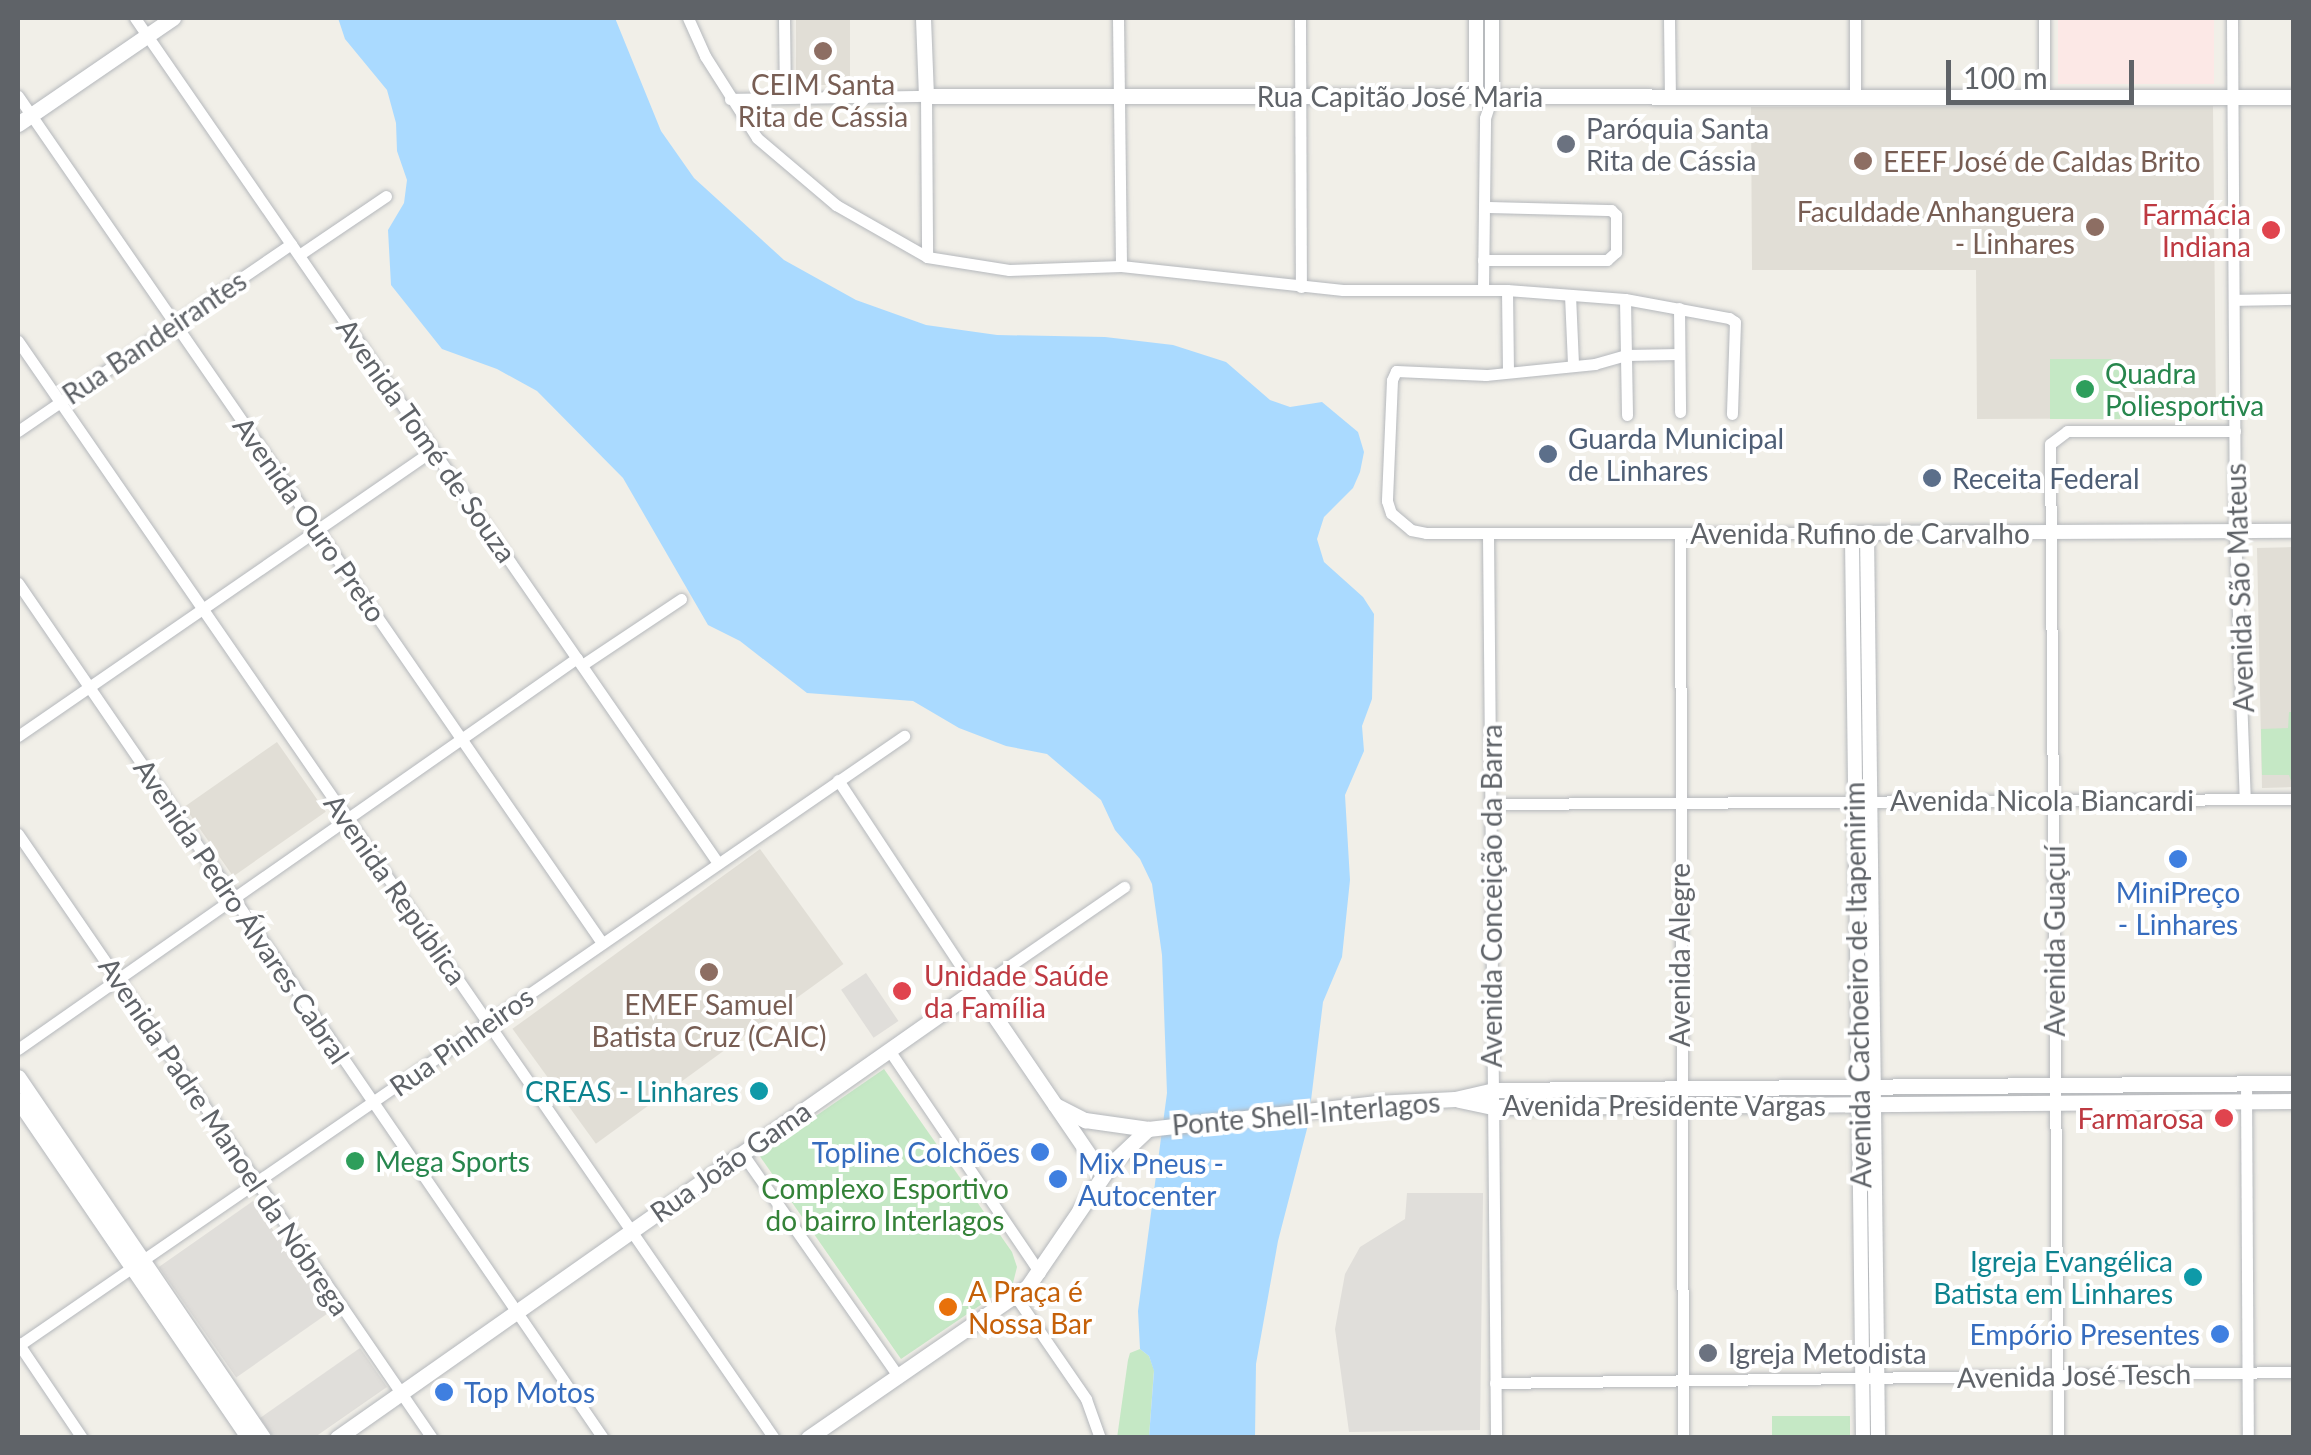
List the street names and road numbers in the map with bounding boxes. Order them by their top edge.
street label: Rua Capitão José Maria [1256,79,1544,113]
street label: Rua Bandeirantes [56,263,252,411]
street label: Avenida Tomé de Souza [330,311,524,569]
street label: Avenida Ouro Preto [227,410,393,628]
street label: Avenida São Mateus [2218,463,2260,713]
street label: Avenida Rufino de Carvalho [1690,516,2030,550]
street label: Avenida Conceição da Barra [1474,724,1508,1068]
street label: Avenida Pedro Álvares Cabral [127,752,357,1070]
street label: Avenida Cachoeiro de Itapemirim [1837,781,1877,1189]
street label: Avenida Nicola Biancardi [1890,783,2194,817]
street label: Avenida República [318,787,474,991]
street label: Avenida Guaçuí [2037,845,2071,1037]
street label: Avenida Alegre [1662,862,1696,1048]
street label: Avenida Padre Manoel da Nóbrega [92,950,358,1322]
street label: Rua Pinheiros [383,979,539,1103]
street label: Ponte Shell-Interlagos [1170,1085,1442,1141]
street label: Avenida Presidente Vargas [1502,1088,1826,1122]
street label: Rua João Gama [643,1093,817,1229]
street label: Avenida José Tesch [1956,1356,2192,1394]

